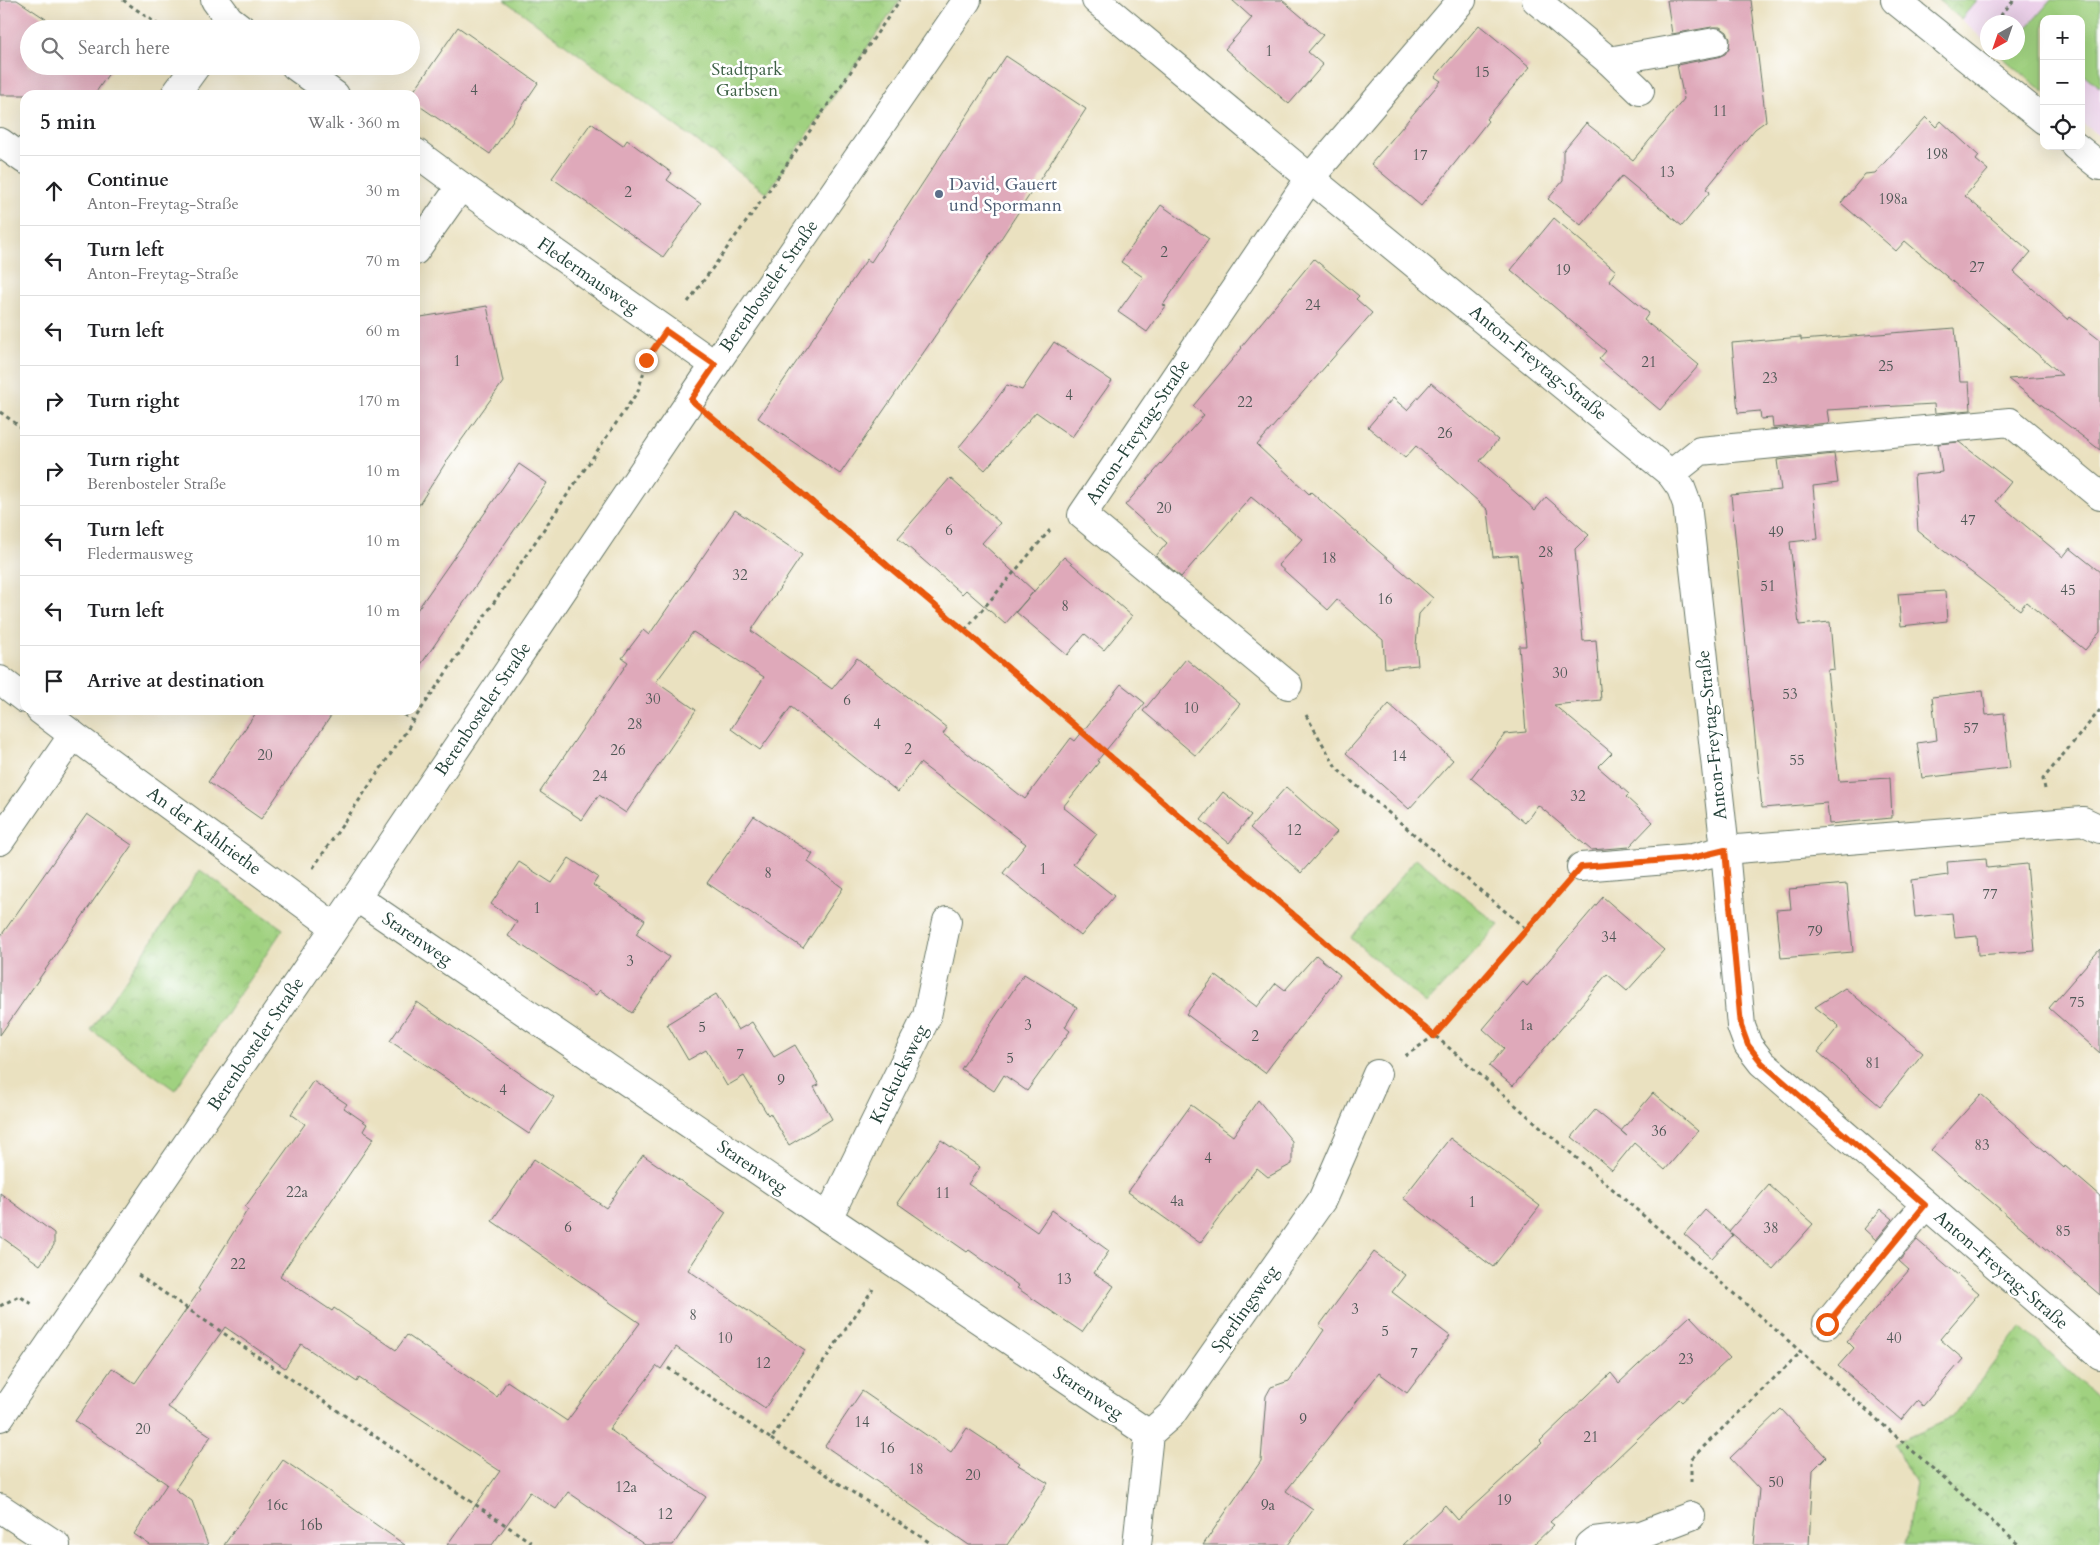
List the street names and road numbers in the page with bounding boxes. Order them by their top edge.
street label: Berenbosteler Straße [714,215,824,357]
street label: Fledermausweg [532,232,645,321]
street label: Anton-Freytag-Straße [1464,300,1612,426]
street label: Anton-Freytag-Straße [1080,354,1196,510]
street label: Berenbosteler Straße [429,637,537,781]
street label: Anton-Freytag-Straße [1691,649,1733,821]
street label: An der Kahlriethe [142,781,266,881]
street label: Starenweg [377,906,458,972]
street label: Berenbosteler Straße [202,972,310,1116]
street label: Kuckucksweg [864,1019,934,1128]
street label: Starenweg [712,1134,793,1200]
street label: Anton-Freytag-Straße [1928,1205,2074,1335]
street label: Sperlingsweg [1206,1259,1285,1358]
street label: Starenweg [1048,1360,1129,1426]

